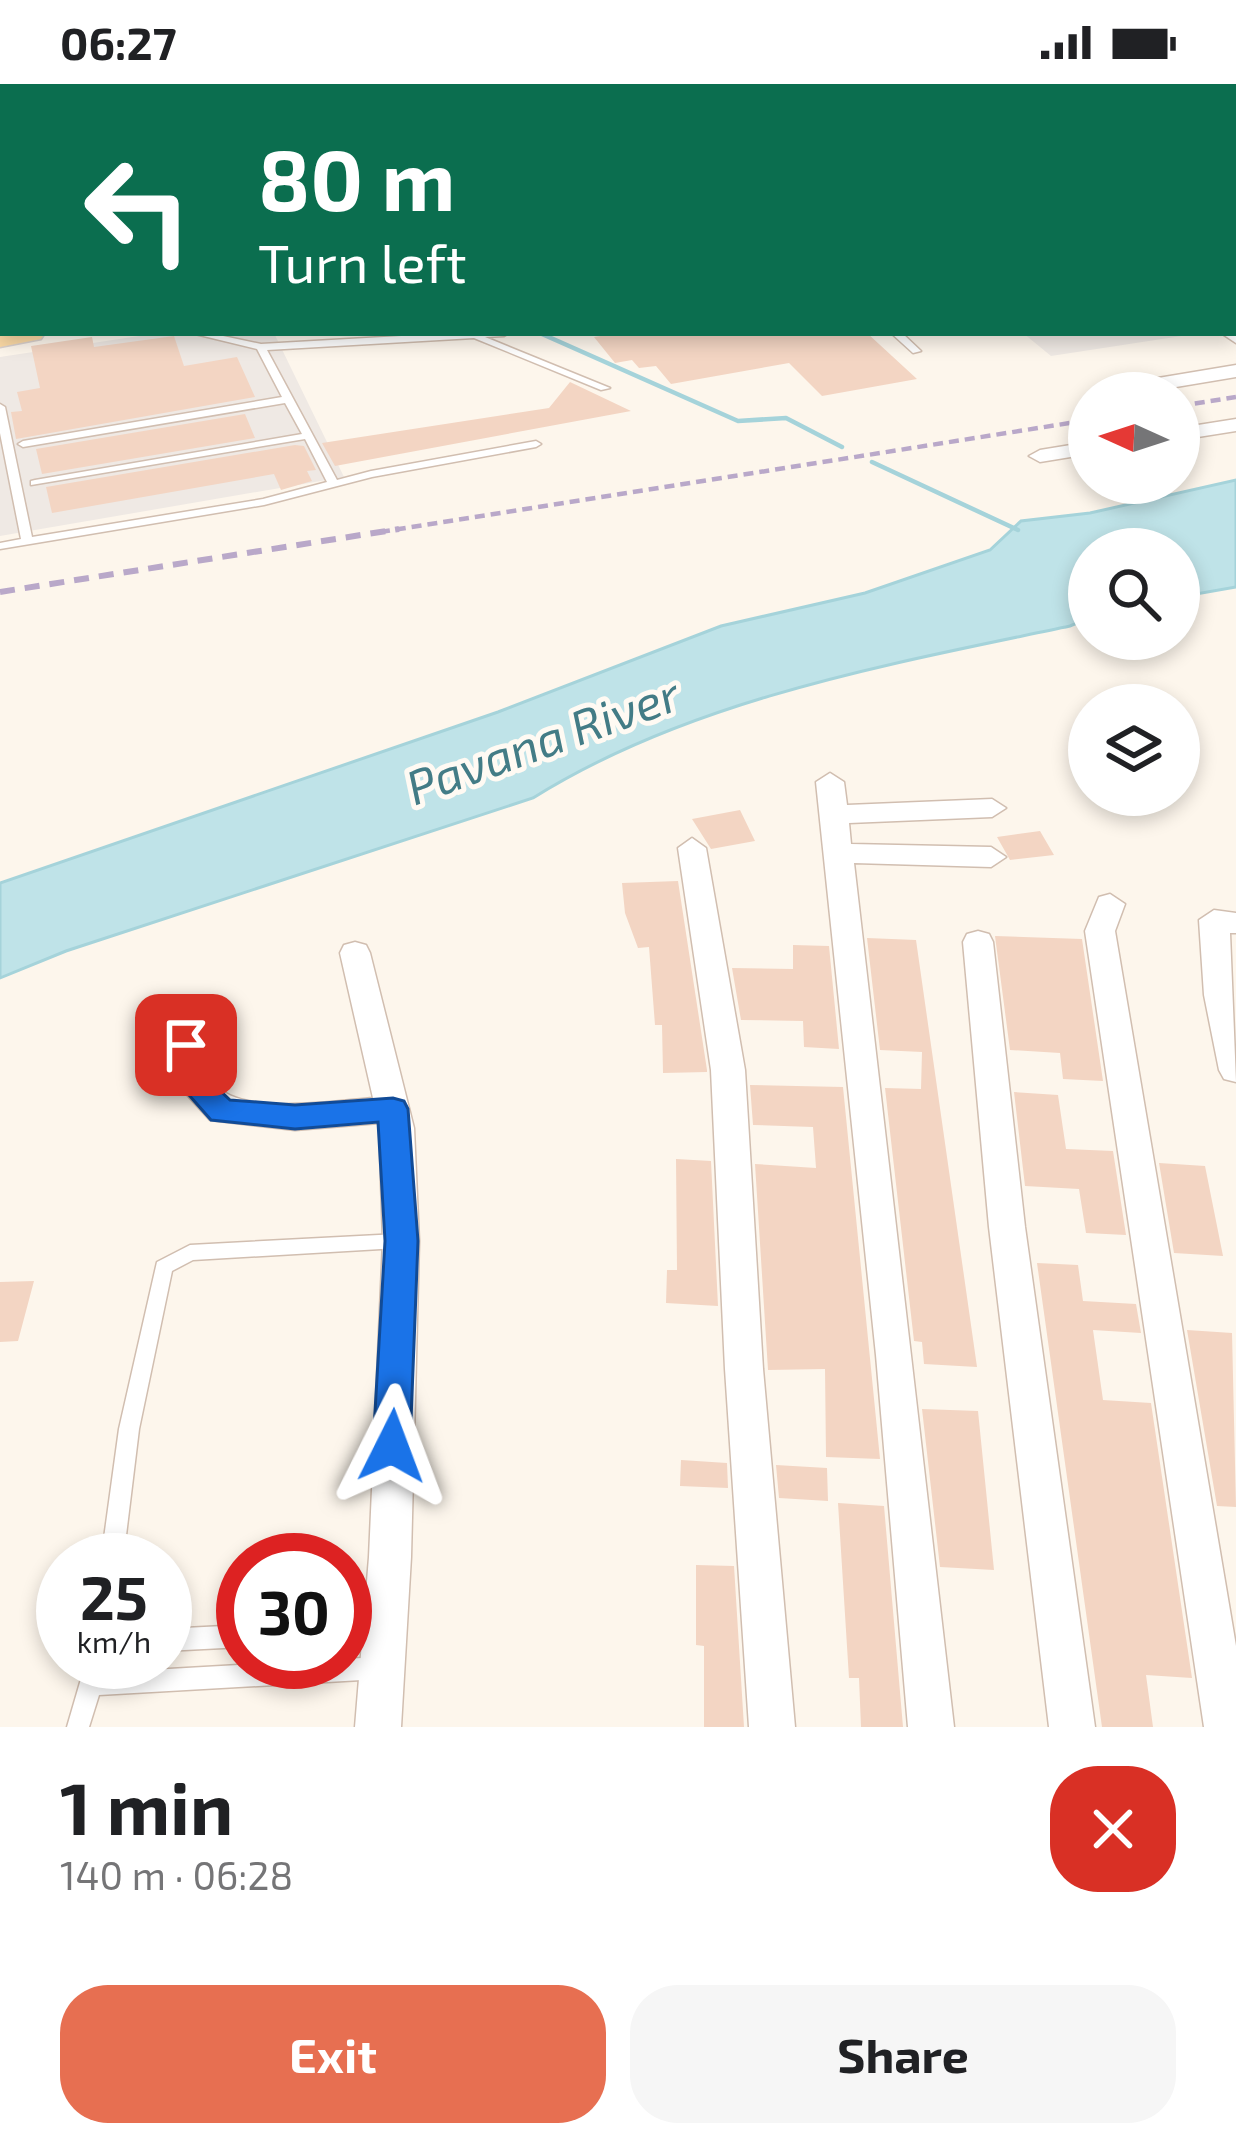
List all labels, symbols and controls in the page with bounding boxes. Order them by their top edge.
text: 06:27 [60,15,176,69]
text: 80 m [258,127,455,228]
icon: left [60,132,216,288]
text: Turn left [258,229,467,294]
north arrow [1068,372,1200,504]
map controls [1068,372,1200,816]
button: search [1068,528,1200,660]
water label: Pavana River [398,663,688,815]
button: layers [1068,684,1200,816]
pin [135,994,237,1096]
icon: arrive [153,1012,219,1078]
position arrow [329,1383,455,1509]
speed limit sign: 30 [216,1533,372,1689]
text: 25 [80,1560,148,1632]
text: km/h [77,1623,151,1659]
text: 1 min [60,1763,233,1849]
button: close [1050,1766,1176,1892]
text: 140 m · 06:28 [60,1851,293,1898]
button: Exit [60,1985,606,2123]
button: Share [630,1985,1176,2123]

